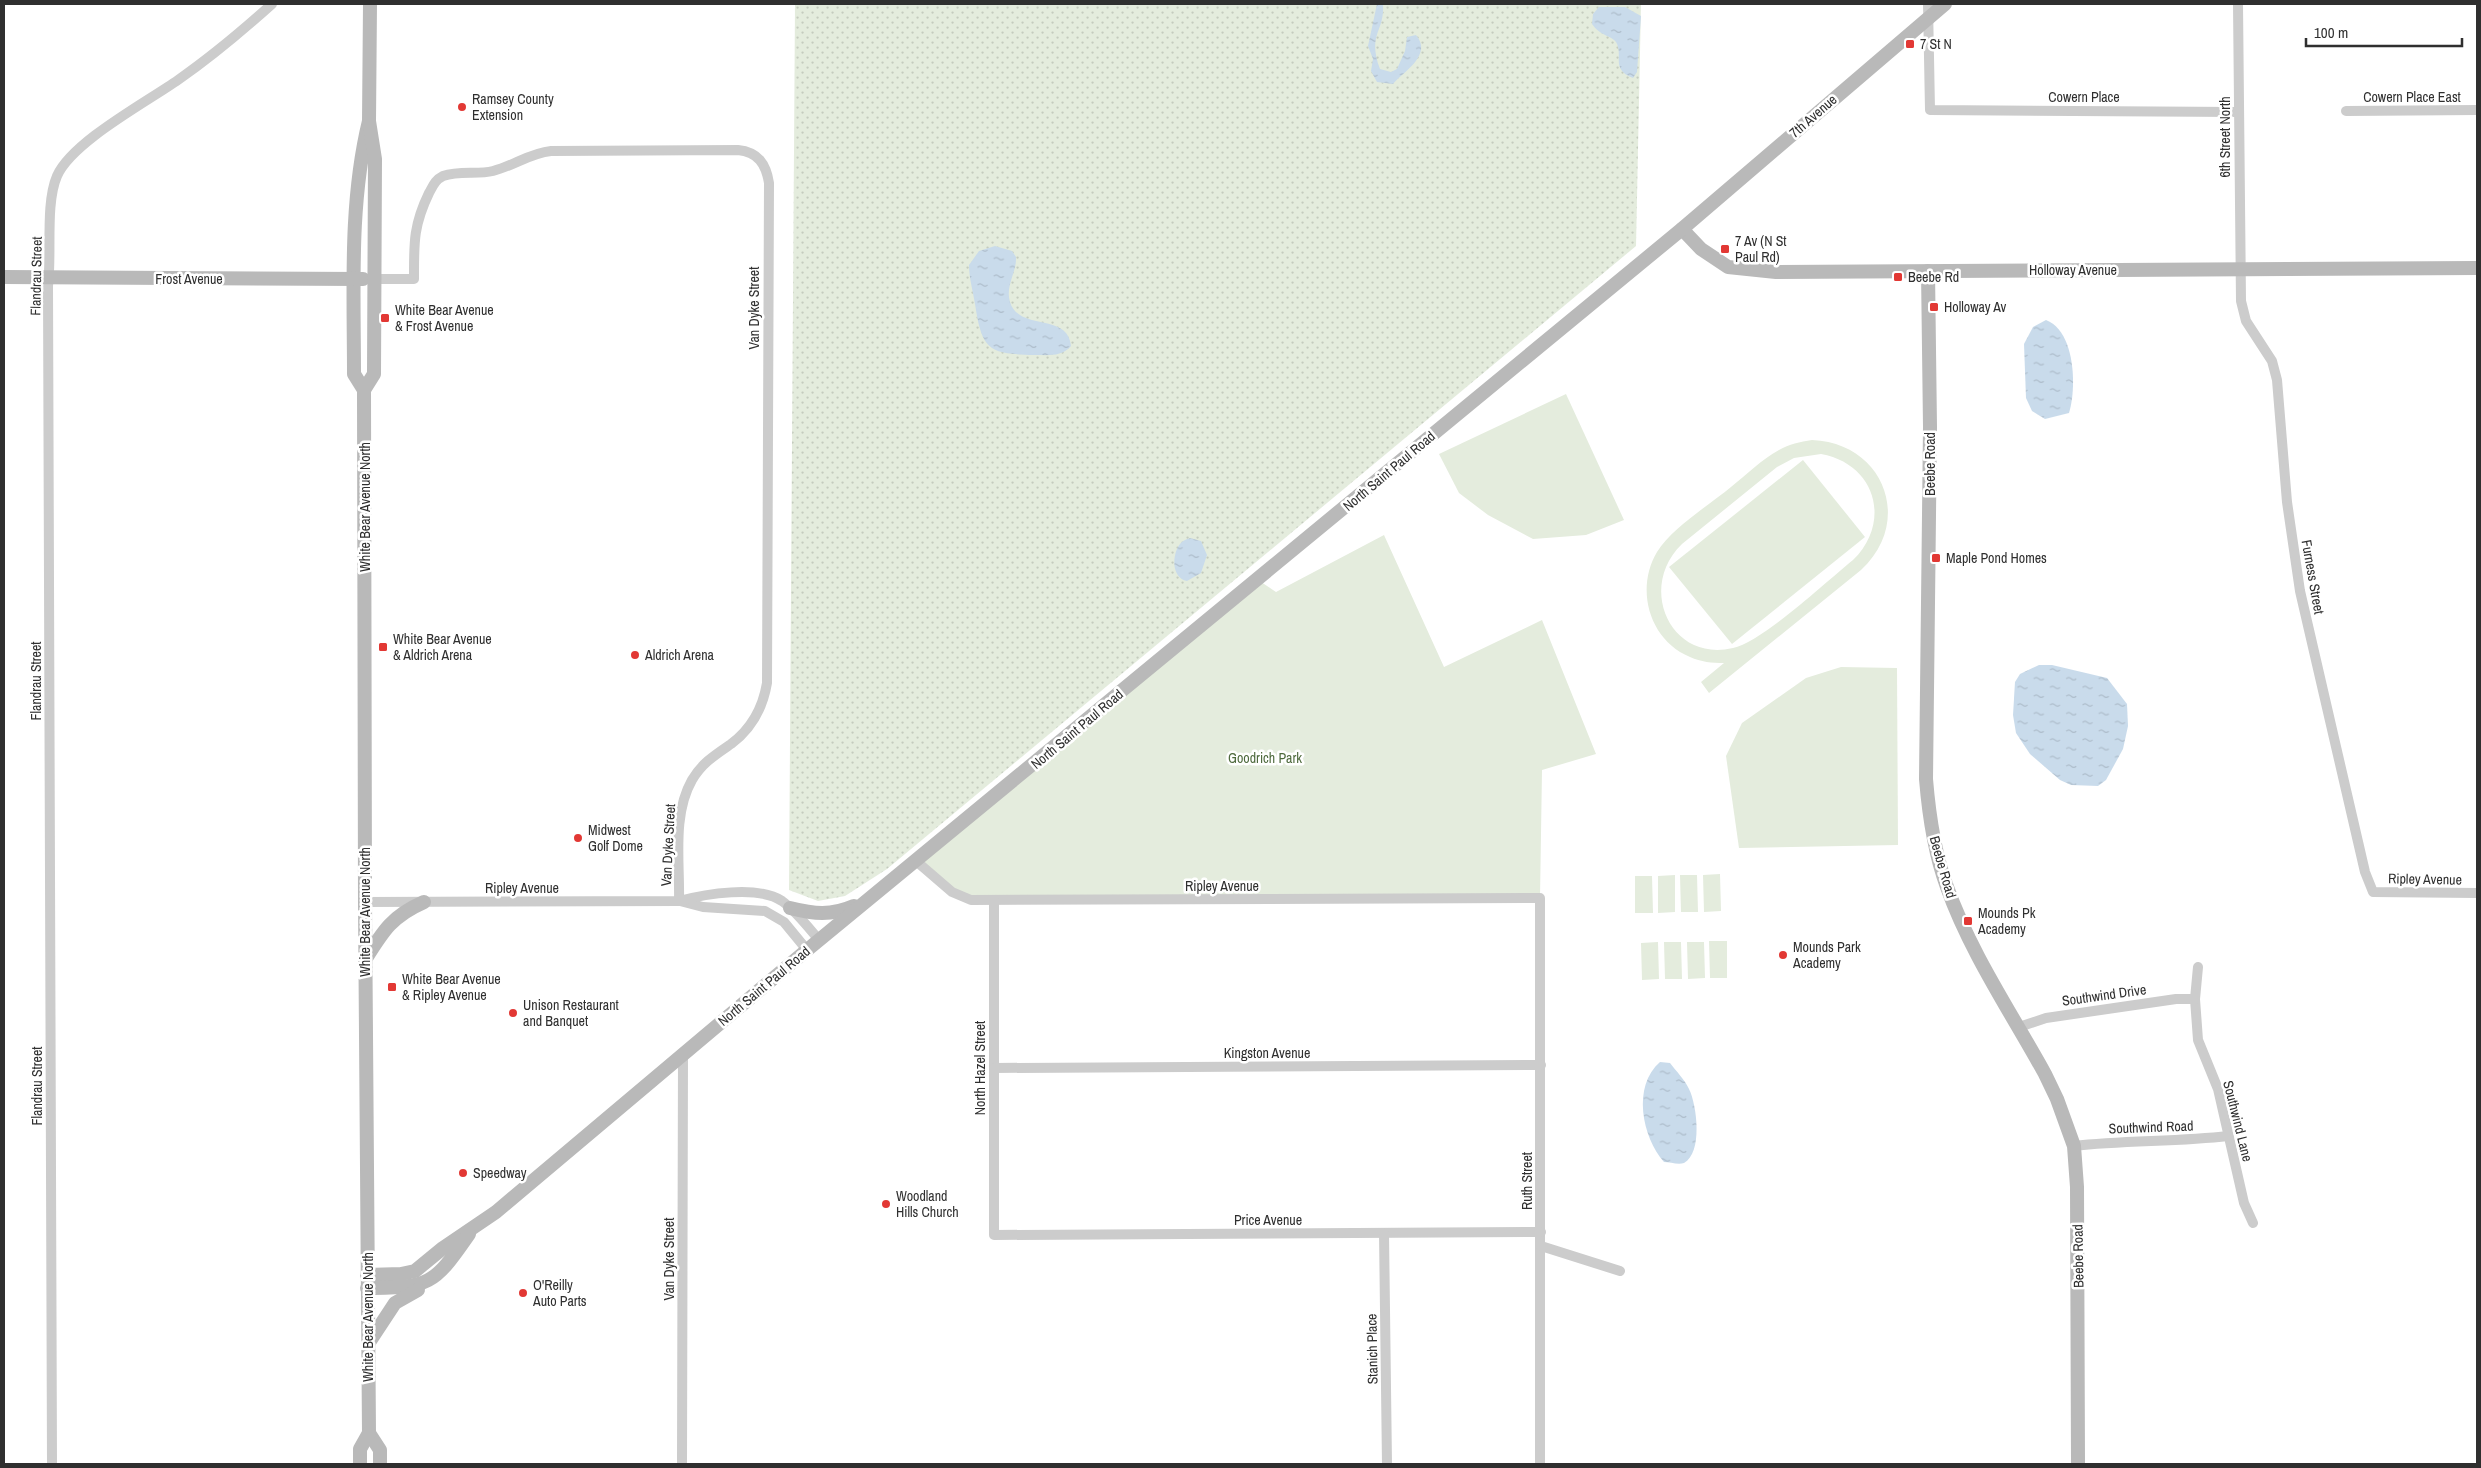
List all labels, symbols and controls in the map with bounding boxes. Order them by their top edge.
scale bar [2306,15,2462,47]
text: 100 m [2314,22,2348,43]
place label: 7 St N [1920,35,1952,53]
marker: 7 St N [1904,38,1916,50]
street label: Cowern Place [2048,88,2120,106]
street label: Cowern Place East [2363,88,2461,106]
place label: Ramsey County Extension [472,90,554,124]
street label: 7th Avenue [1785,90,1841,142]
street label: 6th Street North [2216,96,2234,178]
marker: Ramsey County Extension [456,101,468,113]
place label: 7 Av (N St Paul Rd) [1735,232,1787,266]
street label: Flandrau Street [26,236,46,316]
marker: 7 Av (N St Paul Rd) [1719,243,1731,255]
street label: Holloway Avenue [2029,261,2117,279]
street label: Van Dyke Street [745,267,763,349]
place label: Beebe Rd [1908,268,1959,286]
street label: Frost Avenue [155,270,223,288]
marker: Beebe Rd [1892,271,1904,283]
place label: Holloway Av [1944,298,2007,316]
place label: White Bear Avenue & Frost Avenue [395,301,494,335]
marker: Holloway Av [1928,301,1940,313]
marker: White Bear Avenue & Frost Avenue [379,312,391,324]
street label: North Saint Paul Road [1339,427,1439,515]
street label: Beebe Road [1921,432,1939,496]
street label: White Bear Avenue North [356,442,374,572]
street label: Furness Street [2298,538,2328,616]
place label: Maple Pond Homes [1946,549,2047,567]
marker: Maple Pond Homes [1930,552,1942,564]
place label: White Bear Avenue & Aldrich Arena [393,630,492,664]
street label: Flandrau Street [27,641,45,721]
marker: White Bear Avenue & Aldrich Arena [377,641,389,653]
place label: Aldrich Arena [644,646,715,664]
marker: Aldrich Arena [629,649,641,661]
street label: North Saint Paul Road [1027,685,1127,773]
park label: Goodrich Park [1228,749,1302,767]
street label: Van Dyke Street [657,803,679,887]
place label: Midwest Golf Dome [588,821,643,855]
marker: Midwest Golf Dome [572,832,584,844]
street label: Beebe Road [1926,834,1960,900]
street label: White Bear Avenue North [356,847,374,977]
street label: Ripley Avenue [2388,869,2462,889]
street label: Ripley Avenue [1185,877,1259,895]
street label: Ripley Avenue [485,879,559,897]
place label: Mounds Pk Academy [1977,904,2036,938]
marker: Mounds Pk Academy [1962,915,1974,927]
place label: Mounds Park Academy [1792,938,1861,972]
street label: North Saint Paul Road [714,942,814,1030]
marker: Mounds Park Academy [1777,949,1789,961]
place label: White Bear Avenue & Ripley Avenue [402,970,501,1004]
street label: Southwind Drive [2061,980,2147,1010]
marker: White Bear Avenue & Ripley Avenue [386,981,398,993]
place label: Unison Restaurant and Banquet [523,996,619,1030]
marker: Unison Restaurant and Banquet [507,1007,519,1019]
street label: North Hazel Street [971,1021,989,1115]
street label: Kingston Avenue [1224,1044,1310,1062]
street label: Flandrau Street [28,1046,46,1126]
street label: Southwind Lane [2219,1079,2257,1163]
street label: Southwind Road [2108,1117,2194,1137]
street label: Ruth Street [1518,1152,1536,1210]
place label: Speedway [473,1164,527,1182]
marker: Speedway [457,1167,469,1179]
place label: Woodland Hills Church [896,1187,959,1221]
marker: Woodland Hills Church [880,1198,892,1210]
street label: Price Avenue [1234,1211,1302,1229]
street label: Van Dyke Street [660,1218,678,1300]
street label: Beebe Road [2068,1224,2088,1288]
street label: White Bear Avenue North [359,1252,377,1382]
place label: O'Reilly Auto Parts [532,1276,587,1310]
marker: O'Reilly Auto Parts [517,1287,529,1299]
street label: Stanich Place [1362,1313,1382,1385]

